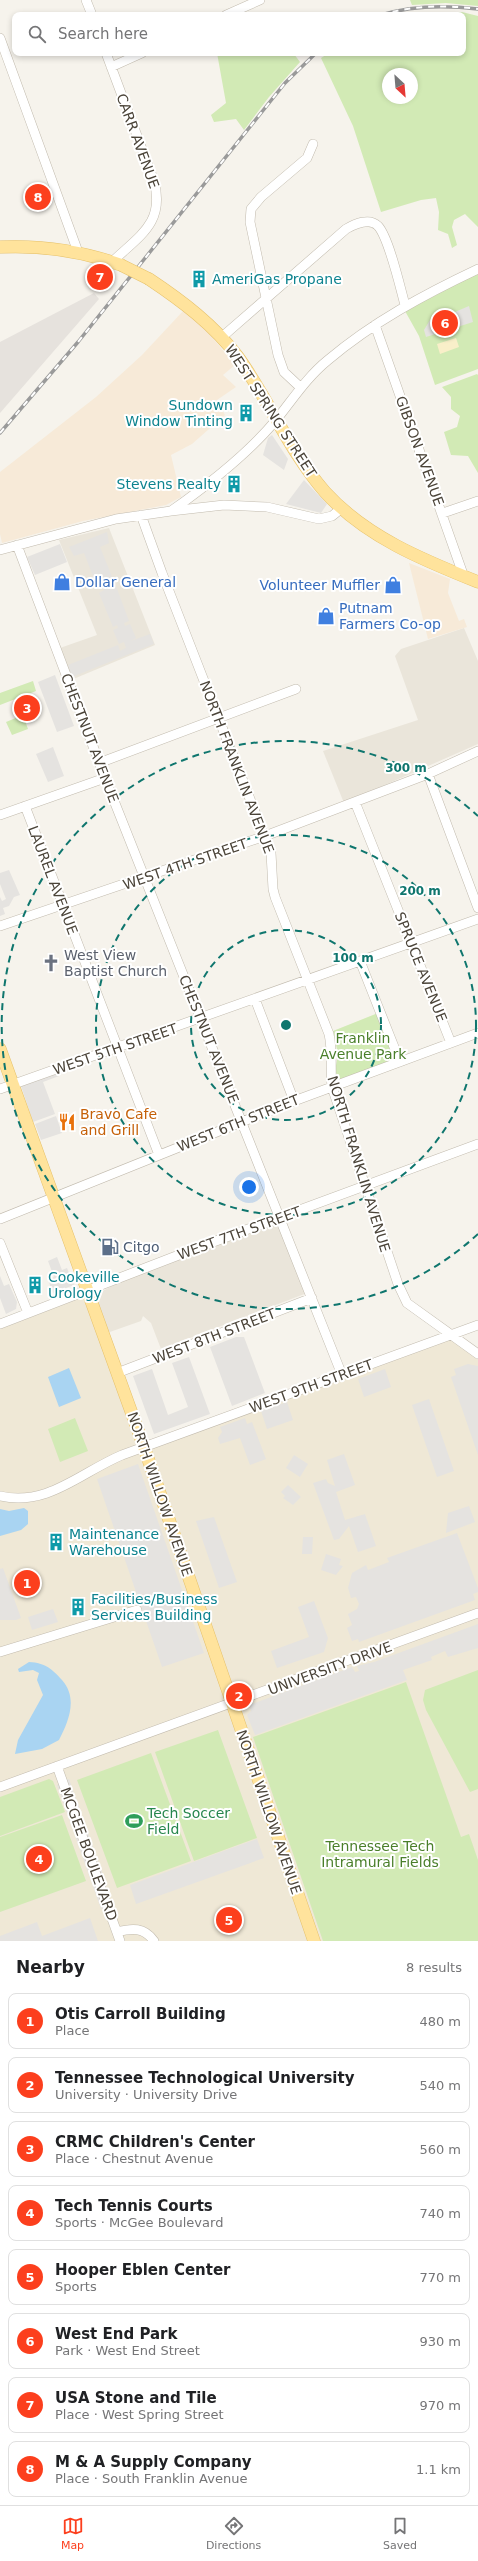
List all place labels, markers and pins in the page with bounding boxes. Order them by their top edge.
pin: 8 [25,182,51,212]
pin: 7 [87,262,113,292]
building icon: AmeriGas Propane [189,269,209,289]
place label: AmeriGas Propane [212,271,342,287]
pin: 6 [432,308,458,338]
place label: Sundown Window Tinting [125,397,233,429]
building icon: Sundown Window Tinting [236,403,256,423]
building icon: Stevens Realty [224,474,244,494]
place label: Stevens Realty [117,476,221,492]
shop icon: Dollar General [52,572,72,592]
place label: Dollar General [75,574,176,590]
shop icon: Volunteer Muffler [383,575,403,595]
place label: Volunteer Muffler [260,577,380,593]
place label: Putnam Farmers Co-op [339,600,441,632]
shop icon: Putnam Farmers Co-op [316,606,336,626]
pin: 3 [14,693,40,723]
place label: West View Baptist Church [64,947,167,979]
church icon: West View Baptist Church [41,953,61,973]
centre of rings [279,1018,293,1032]
place label: Bravo Cafe and Grill [80,1106,157,1138]
restaurant icon: Bravo Cafe and Grill [57,1112,77,1132]
fuel station icon: Citgo [100,1237,120,1257]
place label: Citgo [123,1239,160,1255]
place label: Cookeville Urology [48,1269,120,1301]
building icon: Cookeville Urology [25,1275,45,1295]
place label: Maintenance Warehouse [69,1526,159,1558]
building icon: Maintenance Warehouse [46,1532,66,1552]
pin: 1 [14,1568,40,1598]
place label: Facilities/Business Services Building [91,1591,217,1623]
building icon: Facilities/Business Services Building [68,1597,88,1617]
pin: 2 [226,1681,252,1711]
place label: Tech Soccer Field [146,1805,230,1837]
sports icon: Tech Soccer Field [124,1811,144,1831]
pin: 4 [26,1844,52,1874]
pin: 5 [216,1905,242,1935]

